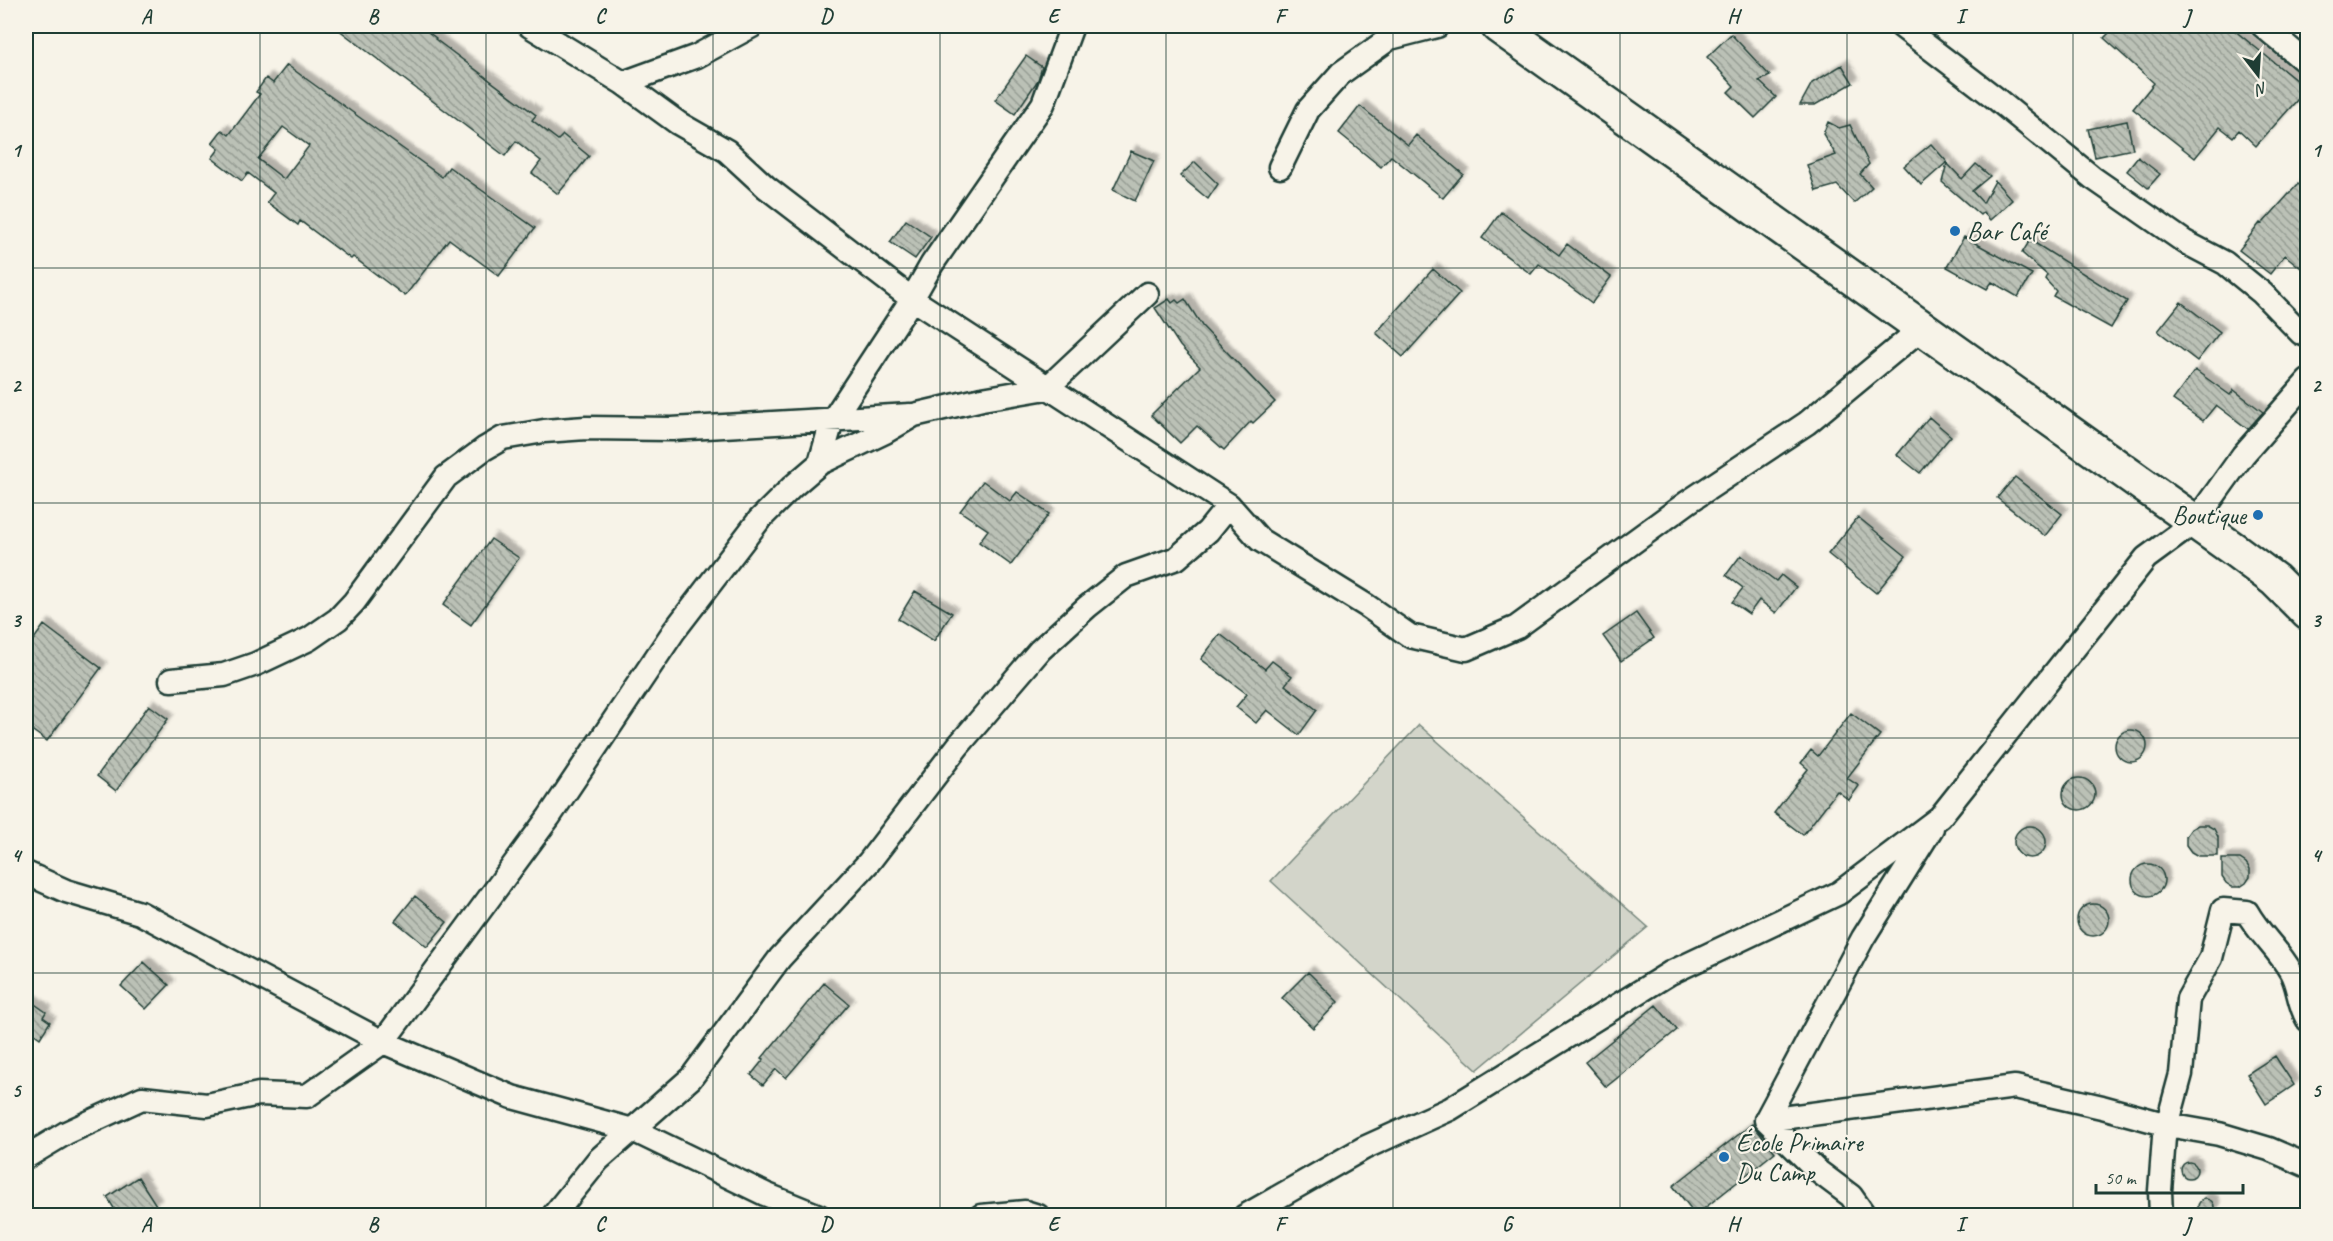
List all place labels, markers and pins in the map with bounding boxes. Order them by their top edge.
place label: Bar Café [1967,215,2050,248]
marker: Bar Café [1948,224,1962,238]
place label: Boutique [2172,499,2248,532]
marker: Boutique [2251,508,2265,522]
place label: École Primaire Du Camp [1736,1126,1864,1189]
marker: École Primaire Du Camp [1717,1150,1731,1164]

